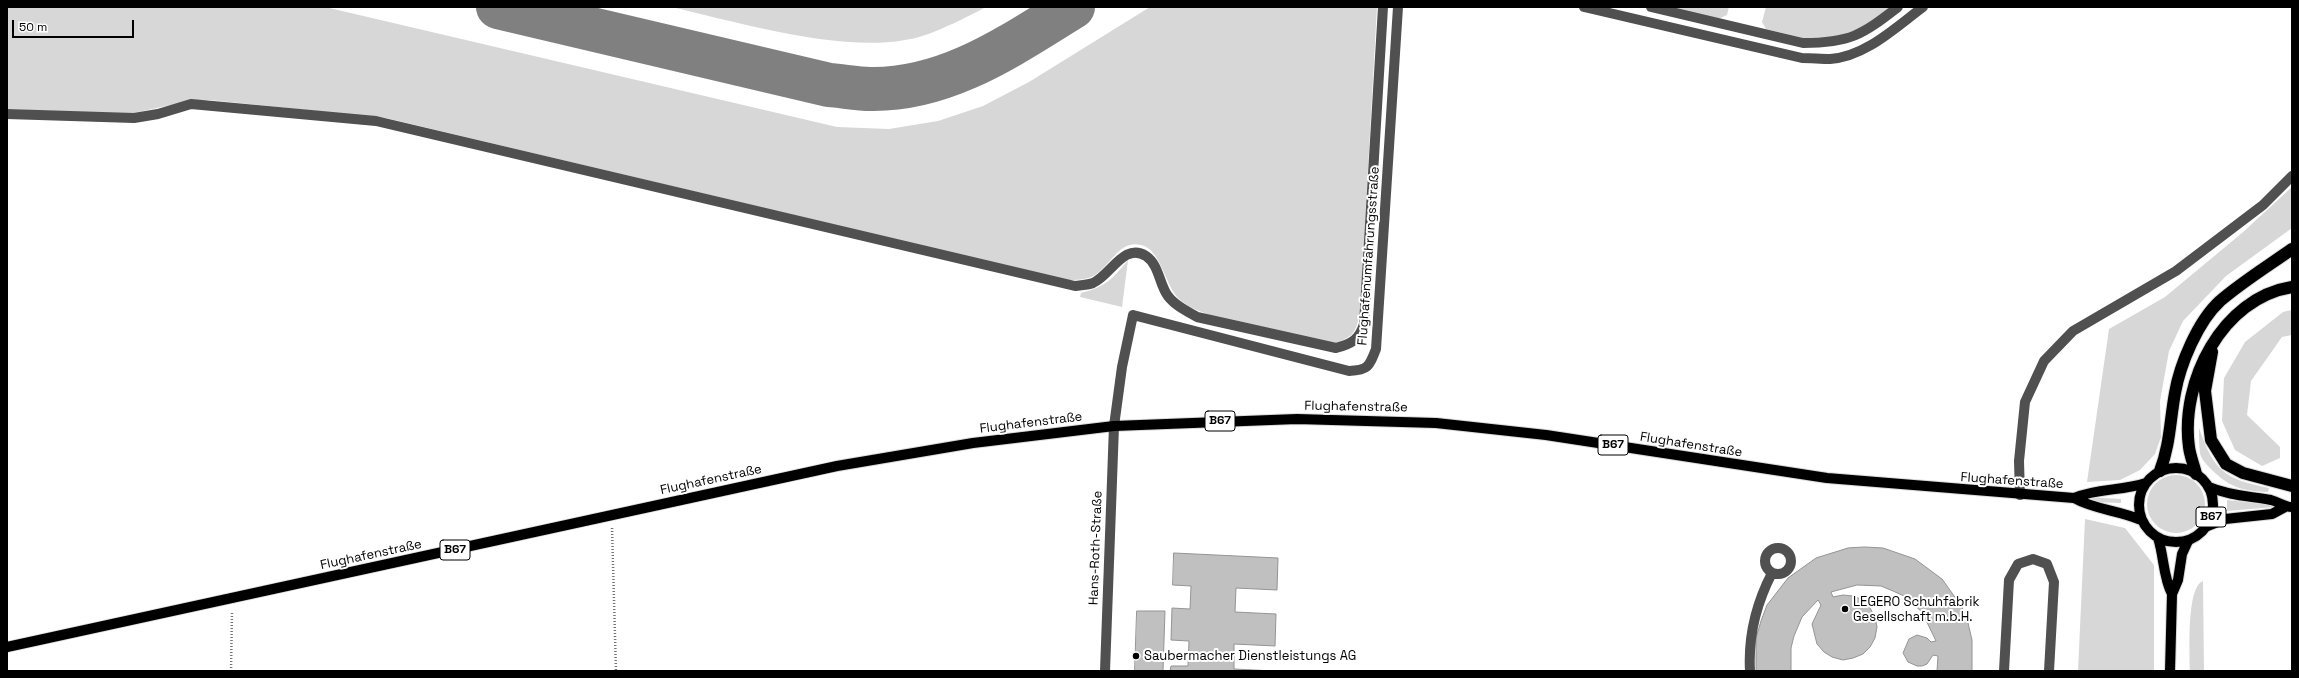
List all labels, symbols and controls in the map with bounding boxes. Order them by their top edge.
scale bar [14,12,136,38]
text: 50 m [19,19,47,35]
street label: Flughafenumfahrungsstraße [1355,166,1383,346]
street label: Flughafenstraße [1304,398,1408,416]
street label: Flughafenstraße [979,409,1083,437]
road number: B67 [1205,411,1235,431]
street label: Flughafenstraße [1639,429,1743,461]
road number: B67 [1598,435,1628,455]
street label: Flughafenstraße [659,462,763,498]
street label: Flughafenstraße [1960,470,2064,492]
street label: Hans-Roth-Straße [1086,490,1106,606]
road number: B67 [2196,507,2226,527]
street label: Flughafenstraße [319,537,423,573]
road number: B67 [440,540,470,560]
place label: LEGERO Schuhfabrik Gesellschaft m.b.H. [1853,594,1979,625]
marker: LEGERO Schuhfabrik Gesellschaft m.b.H. [1840,604,1850,614]
place label: Saubermacher Dienstleistungs AG [1144,648,1356,664]
marker: Saubermacher Dienstleistungs AG [1131,651,1141,661]

